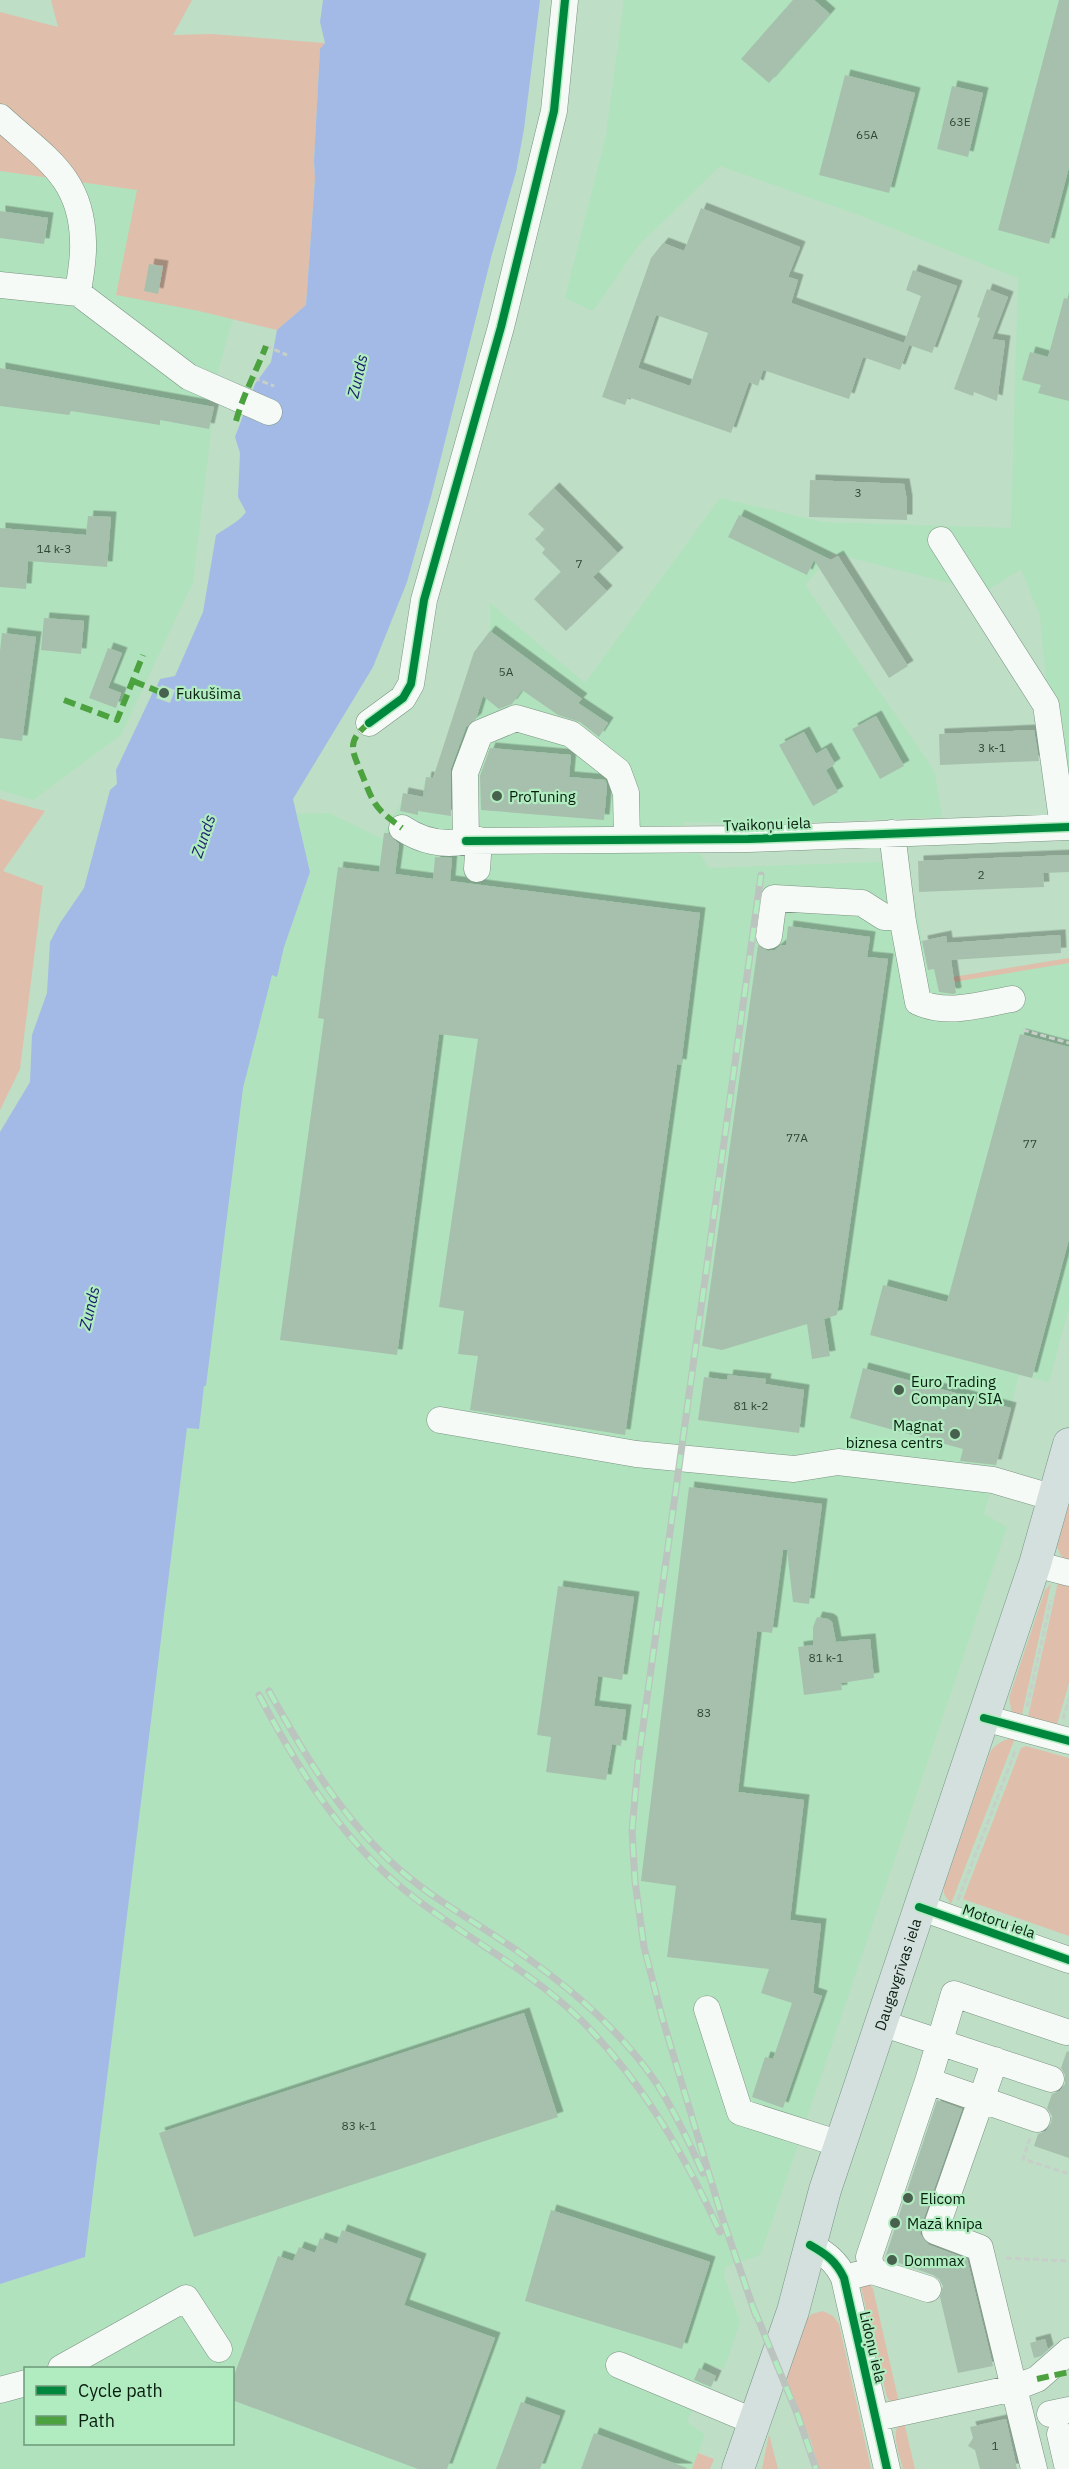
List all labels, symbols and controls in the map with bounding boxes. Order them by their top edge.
house number: 63E [949,114,971,129]
house number: 65A [856,127,878,142]
water label: Zunds [342,352,372,401]
house number: 3 [854,485,862,500]
house number: 14 k-3 [36,541,72,556]
house number: 7 [575,556,583,571]
house number: 5A [499,664,514,679]
place label: Fukušima [176,684,241,703]
marker: Fukušima [157,686,171,700]
house number: 3 k-1 [978,740,1006,755]
place label: ProTuning [509,787,576,806]
marker: ProTuning [490,789,504,803]
water label: Zunds [186,812,220,861]
street label: Tvaikoņu iela [723,813,811,835]
house number: 2 [977,867,985,882]
house number: 77A [786,1130,808,1145]
house number: 77 [1023,1136,1037,1151]
water label: Zunds [74,1284,104,1333]
place label: Euro Trading Company SIA [911,1372,1003,1408]
marker: Euro Trading Company SIA [892,1383,906,1397]
house number: 81 k-2 [733,1398,769,1413]
place label: Magnat biznesa centrs [846,1416,943,1452]
marker: Magnat biznesa centrs [948,1427,962,1441]
house number: 81 k-1 [808,1650,844,1665]
house number: 83 [697,1705,711,1720]
street label: Motoru iela [960,1900,1038,1942]
street label: Daugavgrīvas iela [870,1916,925,2033]
house number: 83 k-1 [341,2118,377,2133]
place label: Elicom [920,2189,966,2208]
marker: Elicom [901,2191,915,2205]
place label: Mazā knīpa [907,2214,983,2233]
marker: Mazā knīpa [888,2216,902,2230]
place label: Dommax [904,2251,965,2270]
marker: Dommax [885,2253,899,2267]
street label: Lidoņu iela [856,2309,890,2385]
legend [24,2367,234,2445]
text: Cycle path [78,2379,163,2402]
text: Path [78,2409,115,2432]
house number: 1 [991,2438,999,2453]

